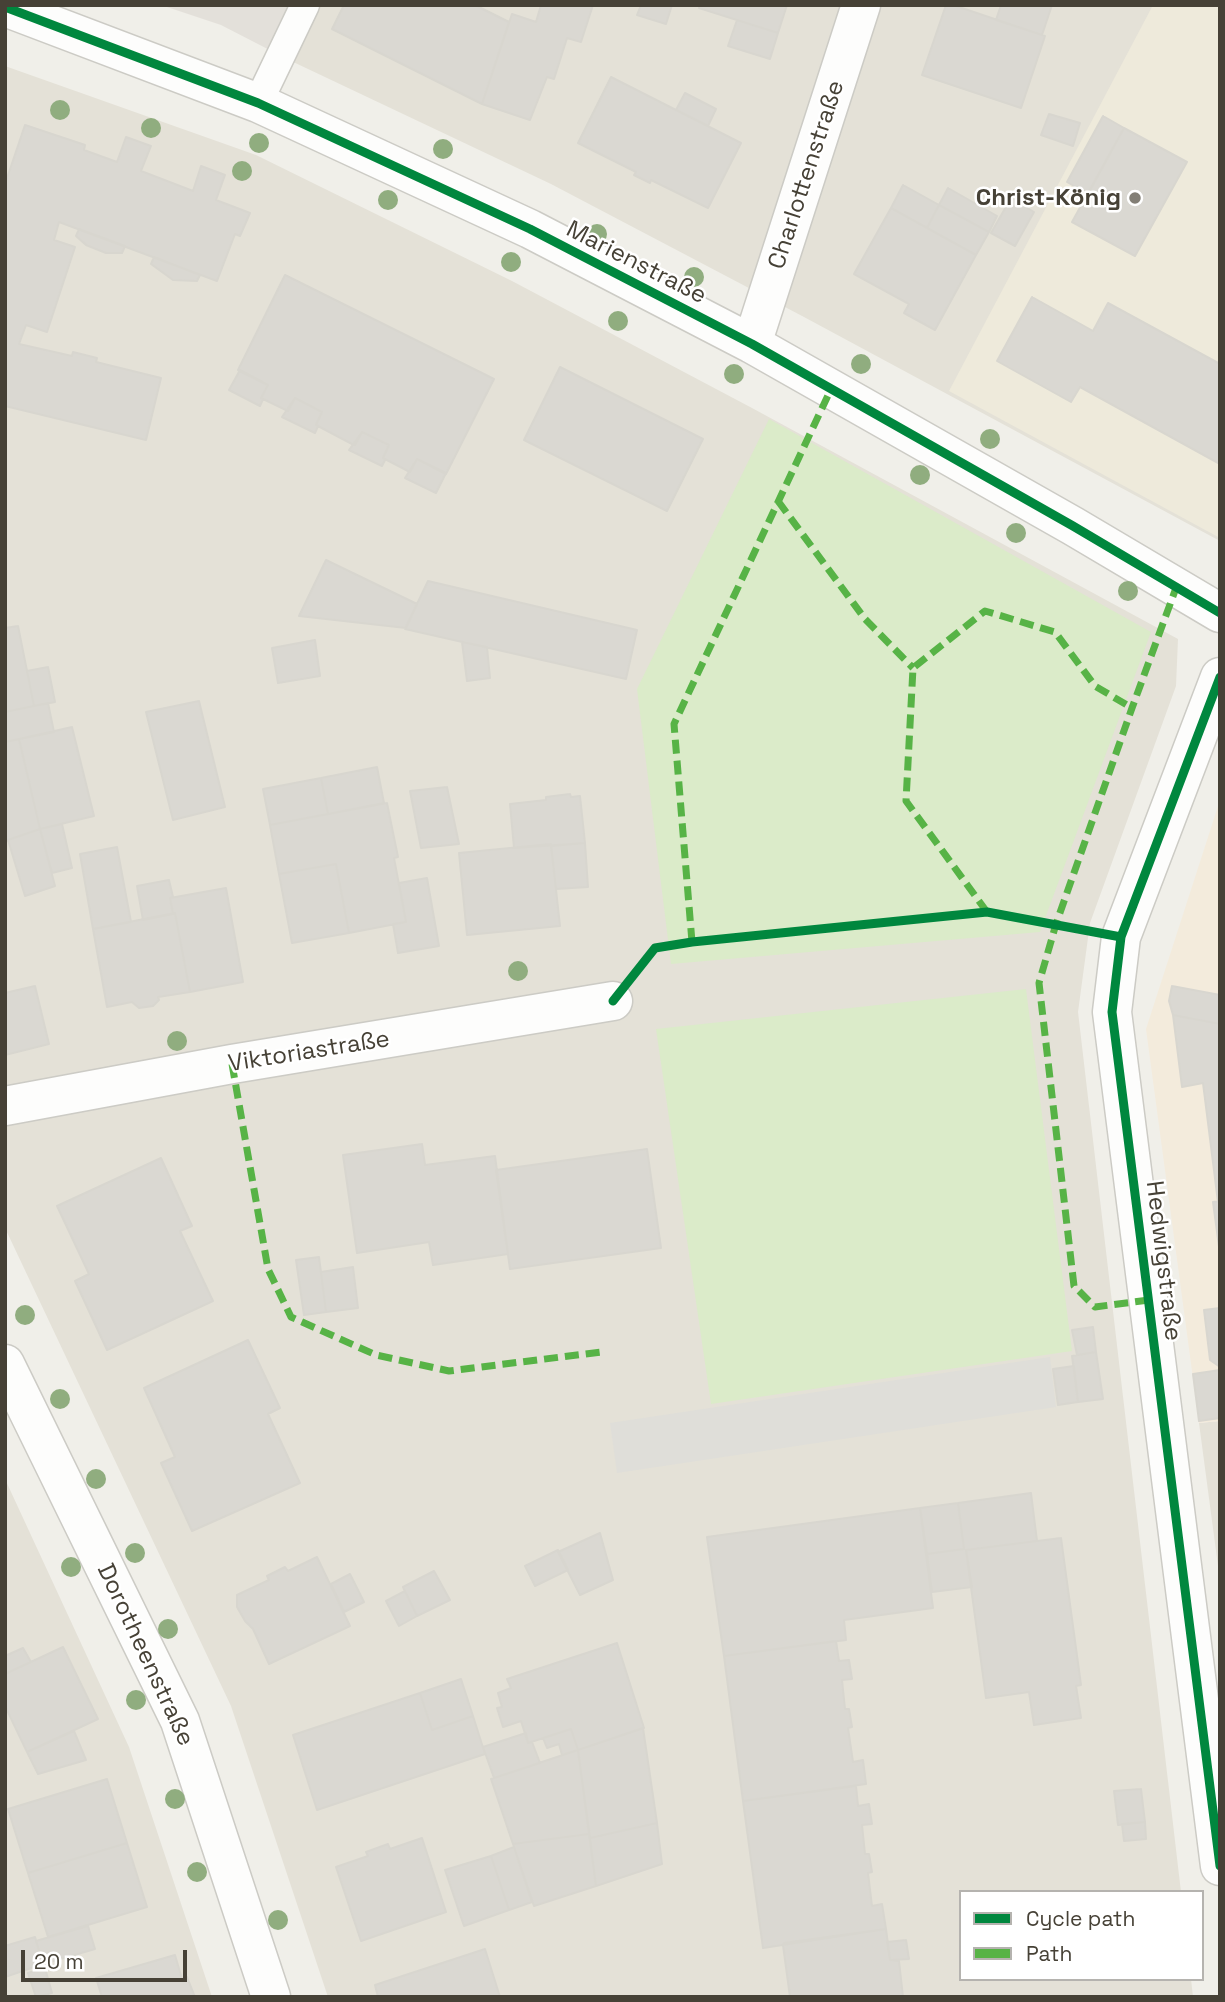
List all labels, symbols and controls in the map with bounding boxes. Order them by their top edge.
street label: Charlottenstraße [763,77,851,273]
place label: Christ-König [976,184,1121,212]
marker: Christ-König [1127,190,1143,206]
street label: Marienstraße [561,215,711,311]
street label: Viktoriastraße [226,1025,392,1079]
street label: Hedwigstraße [1139,1179,1187,1343]
street label: Dorotheenstraße [90,1559,200,1751]
legend [959,1890,1204,1981]
text: Cycle path [1026,1905,1135,1932]
scale bar [24,1936,191,1980]
text: Path [1026,1940,1072,1967]
text: 20 m [34,1948,84,1975]

